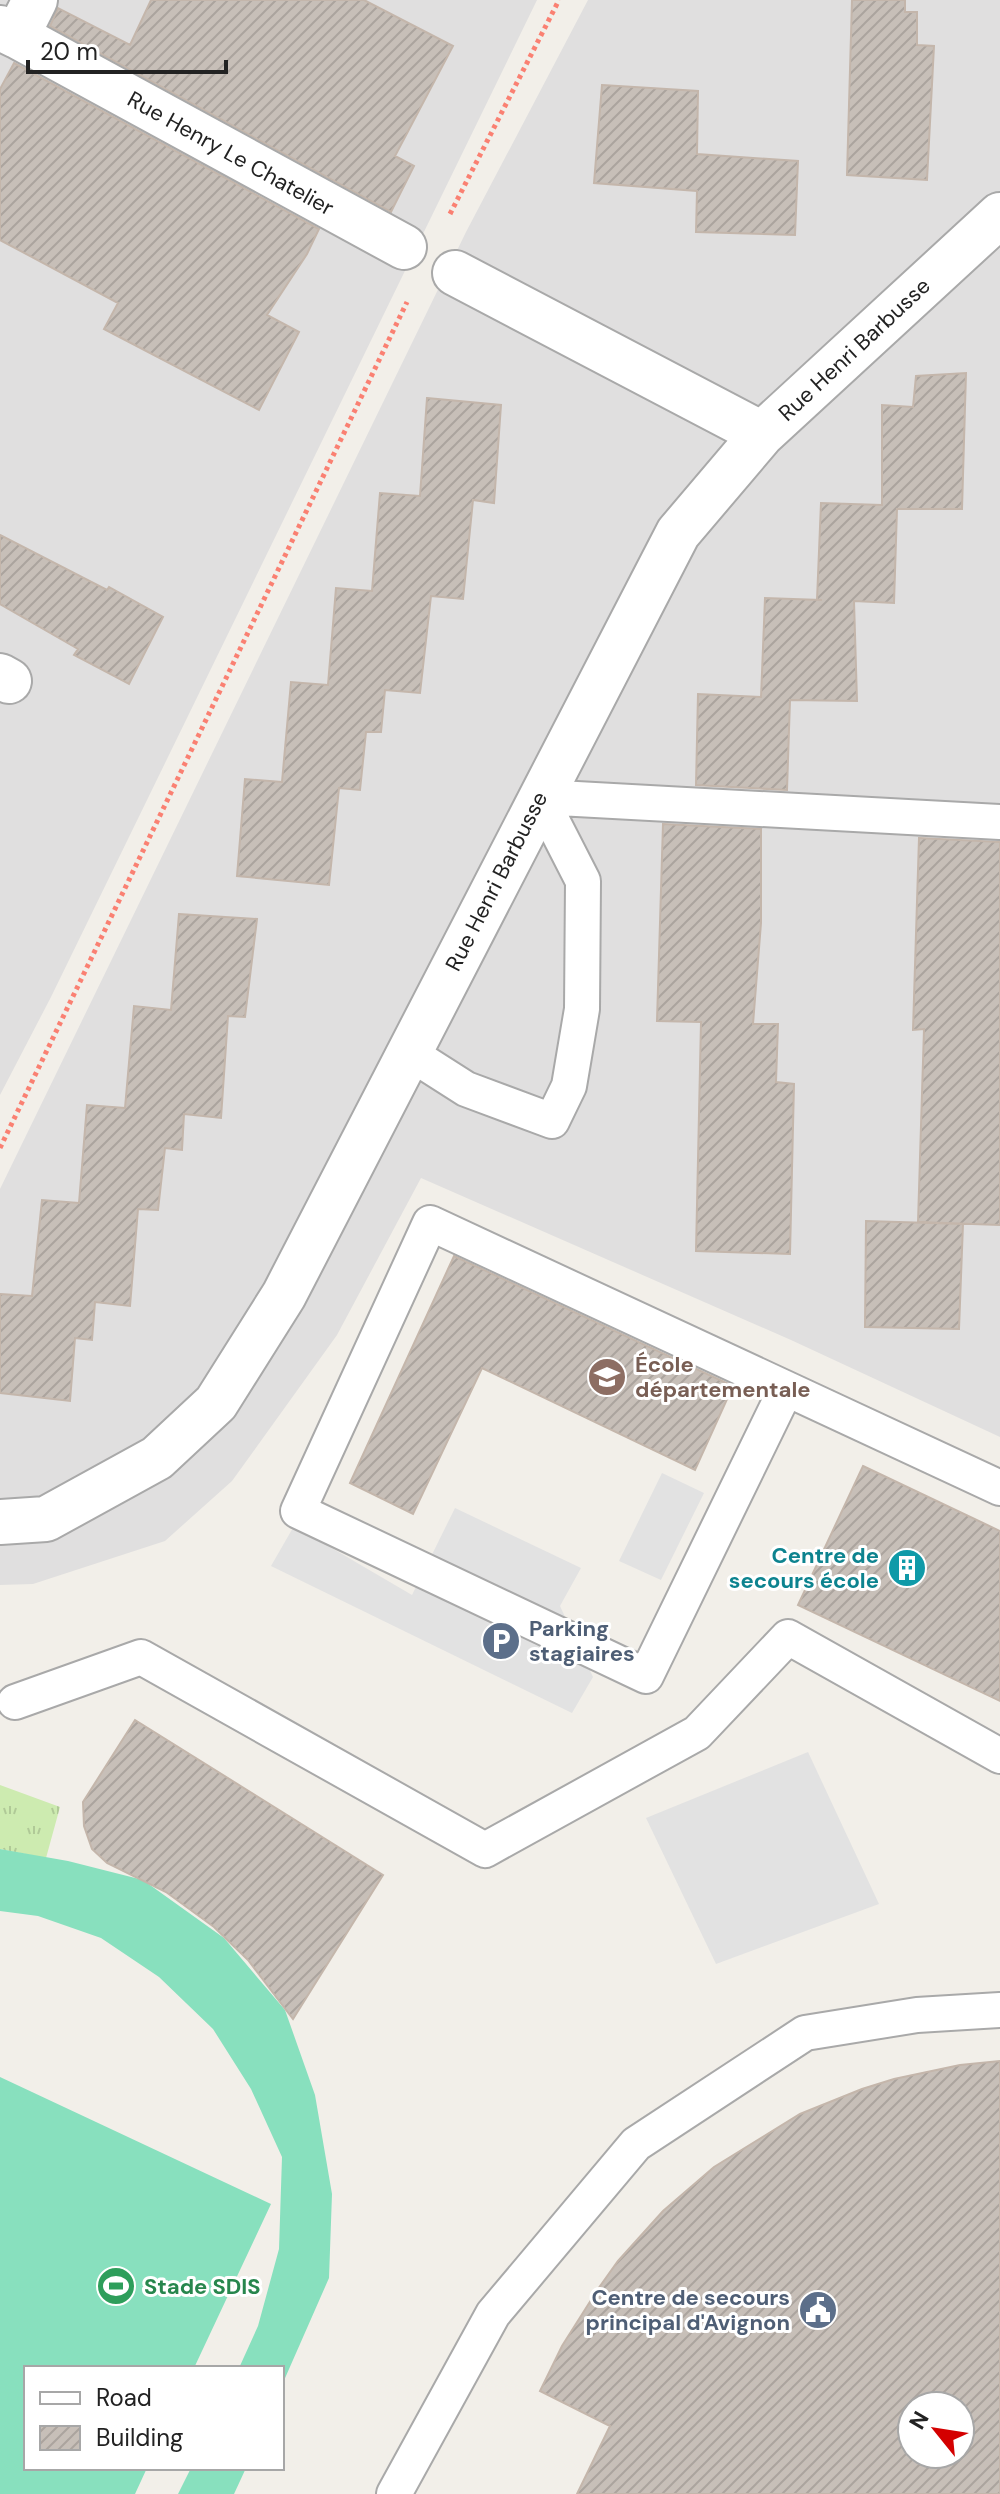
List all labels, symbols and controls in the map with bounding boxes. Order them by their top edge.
scale bar [28,24,226,74]
text: 20 m [40,36,98,67]
street label: Rue Henry Le Chatelier [122,85,339,222]
street label: Rue Henri Barbusse [772,271,937,427]
street label: Rue Henri Barbusse [439,787,554,976]
place label: École départementale [635,1350,811,1404]
school or university icon: École départementale [586,1356,628,1398]
place label: Centre de secours école [729,1541,879,1595]
building icon: Centre de secours école [886,1547,928,1589]
place label: Parking stagiaires [529,1614,635,1668]
parking icon: Parking stagiaires [480,1620,522,1662]
sports icon: Stade SDIS [95,2265,137,2307]
place label: Stade SDIS [144,2272,261,2301]
place label: Centre de secours principal d'Avignon [585,2283,790,2337]
public building icon: Centre de secours principal d'Avignon [797,2289,839,2331]
legend [24,2366,284,2470]
text: Road [96,2382,152,2413]
north arrow [896,2390,976,2470]
text: N [903,2406,936,2434]
text: Building [96,2422,183,2453]

